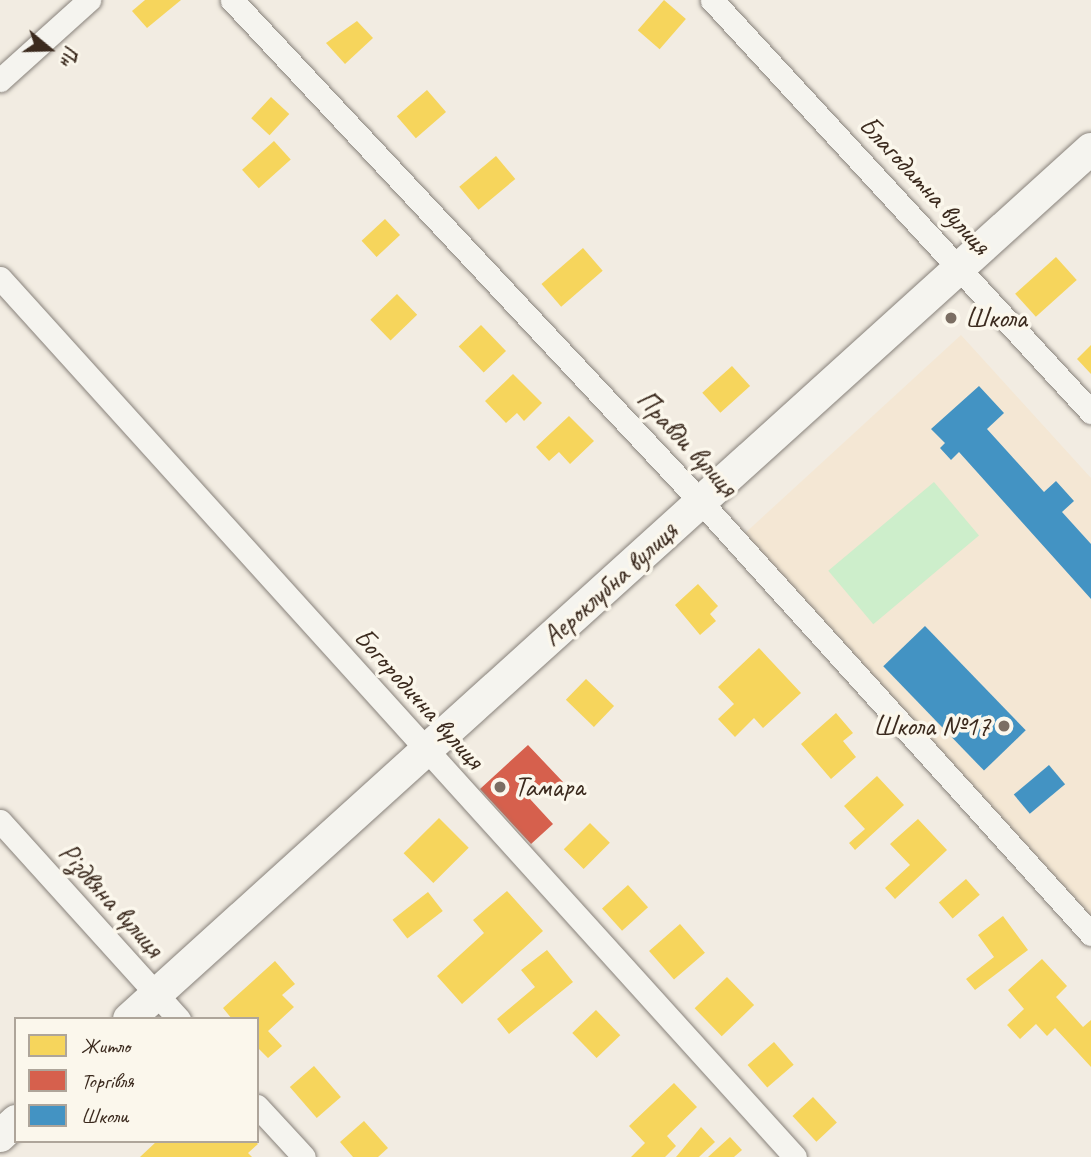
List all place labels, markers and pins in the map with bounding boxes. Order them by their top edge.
place label: Школа [965,301,1027,335]
marker: Школа [943,310,959,326]
place label: Школа №17 [873,709,990,743]
marker: Школа №17 [996,718,1012,734]
place label: Тамара [514,770,584,804]
marker: Тамара [492,779,508,795]

